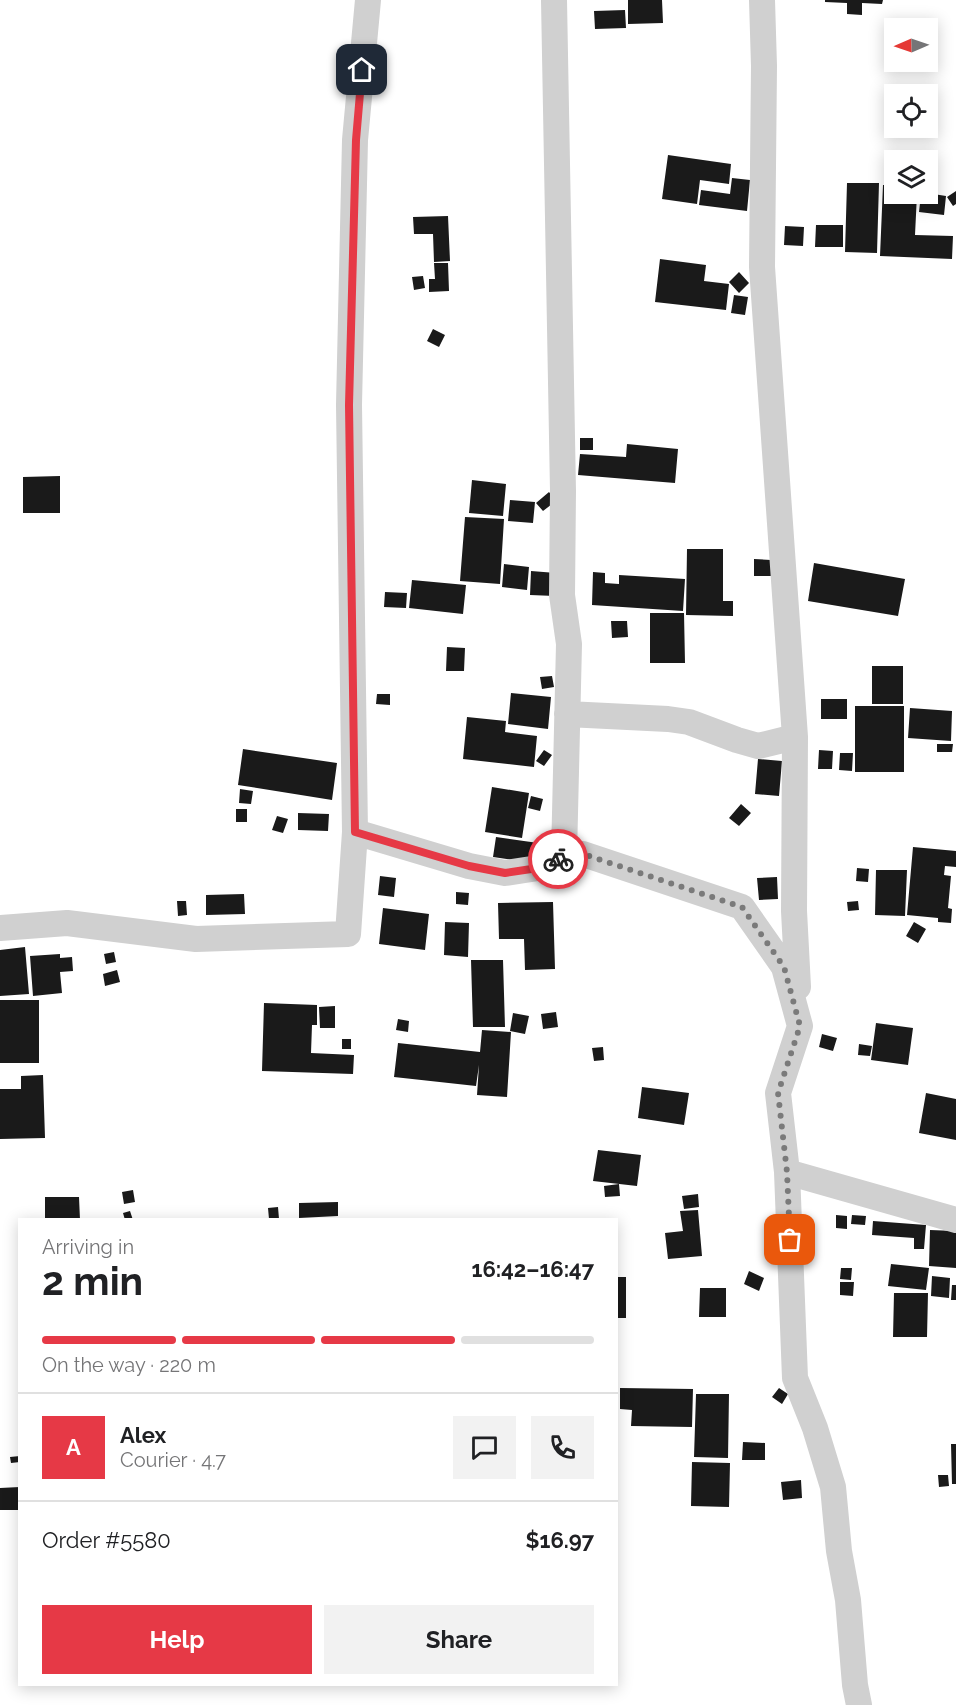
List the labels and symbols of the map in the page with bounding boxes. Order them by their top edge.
north arrow [884,18,938,72]
pin [336,44,387,95]
courier [528,829,588,889]
pin [764,1214,815,1265]

